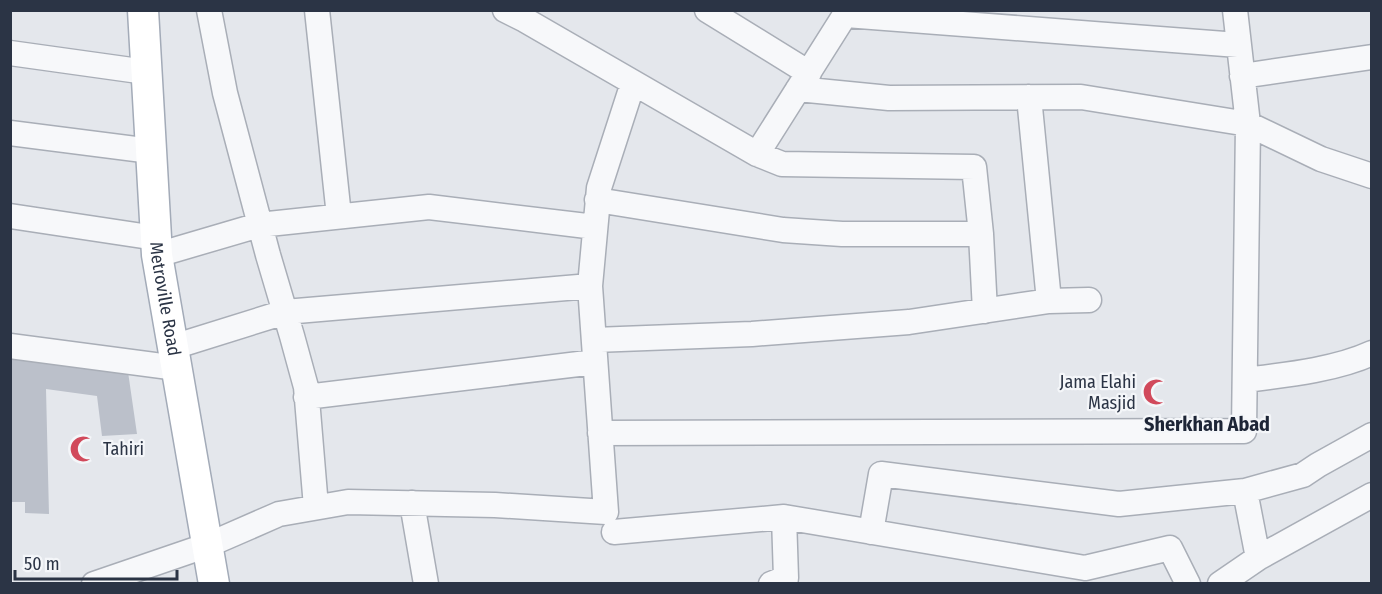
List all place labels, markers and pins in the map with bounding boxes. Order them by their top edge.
place label: Jama Elahi Masjid [1060,371,1136,414]
mosque icon: Jama Elahi Masjid [1141,377,1171,407]
mosque icon: Tahiri [68,434,98,464]
place label: Tahiri [103,438,144,460]

